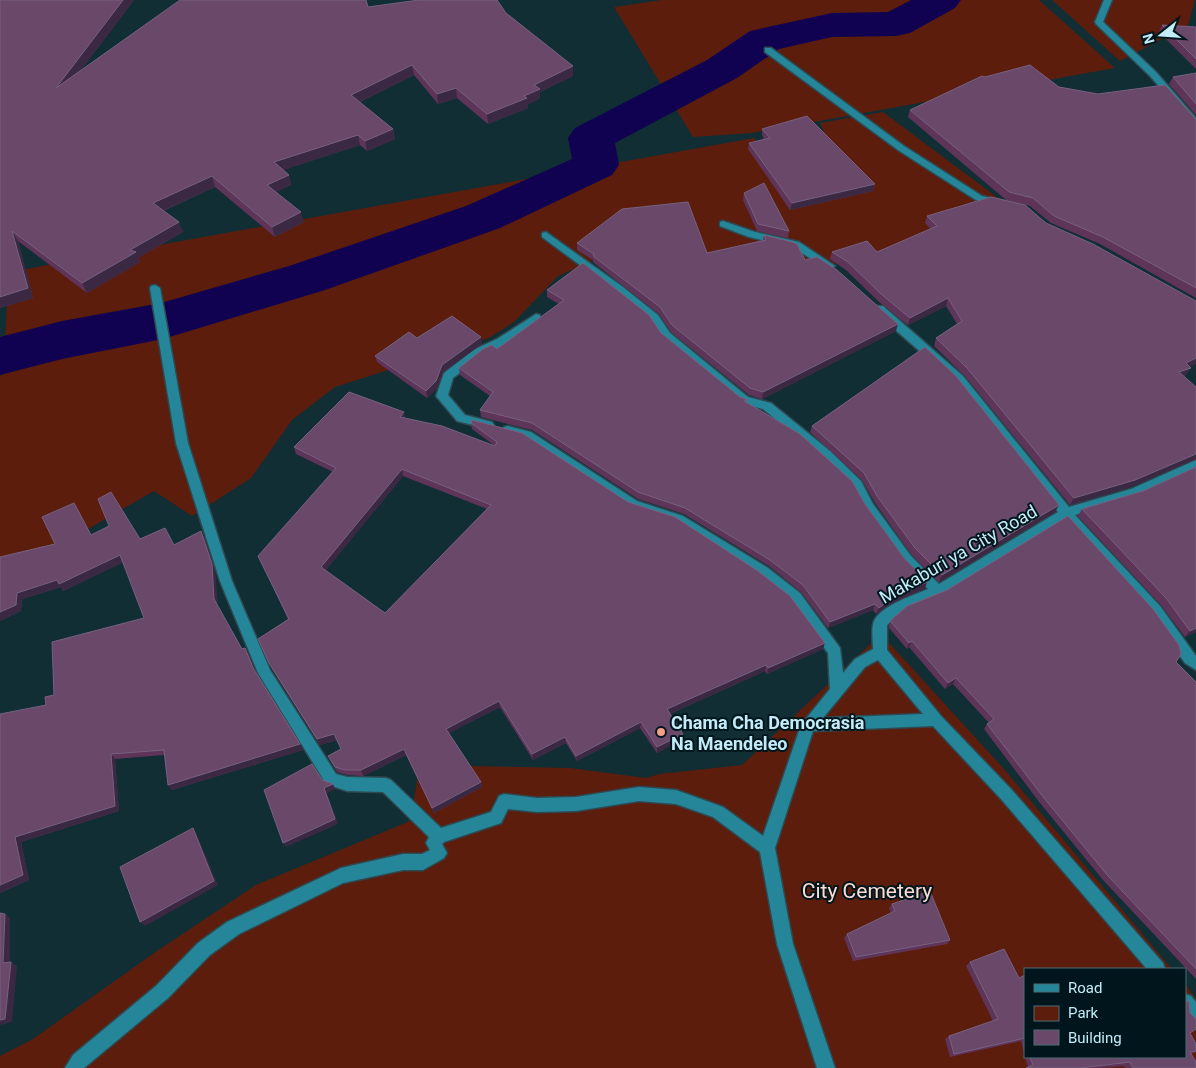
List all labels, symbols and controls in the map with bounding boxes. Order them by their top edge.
north arrow [1136,10,1186,60]
text: N [1139,32,1158,46]
street label: Makaburi ya City Road [876,500,1040,608]
place label: Chama Cha Democrasia Na Maendeleo [671,712,865,754]
marker: Chama Cha Democrasia Na Maendeleo [655,726,667,738]
park label: City Cemetery [802,879,932,903]
legend [1024,968,1186,1058]
text: Road [1068,979,1102,997]
text: Park [1068,1004,1099,1022]
text: Building [1068,1029,1122,1047]

